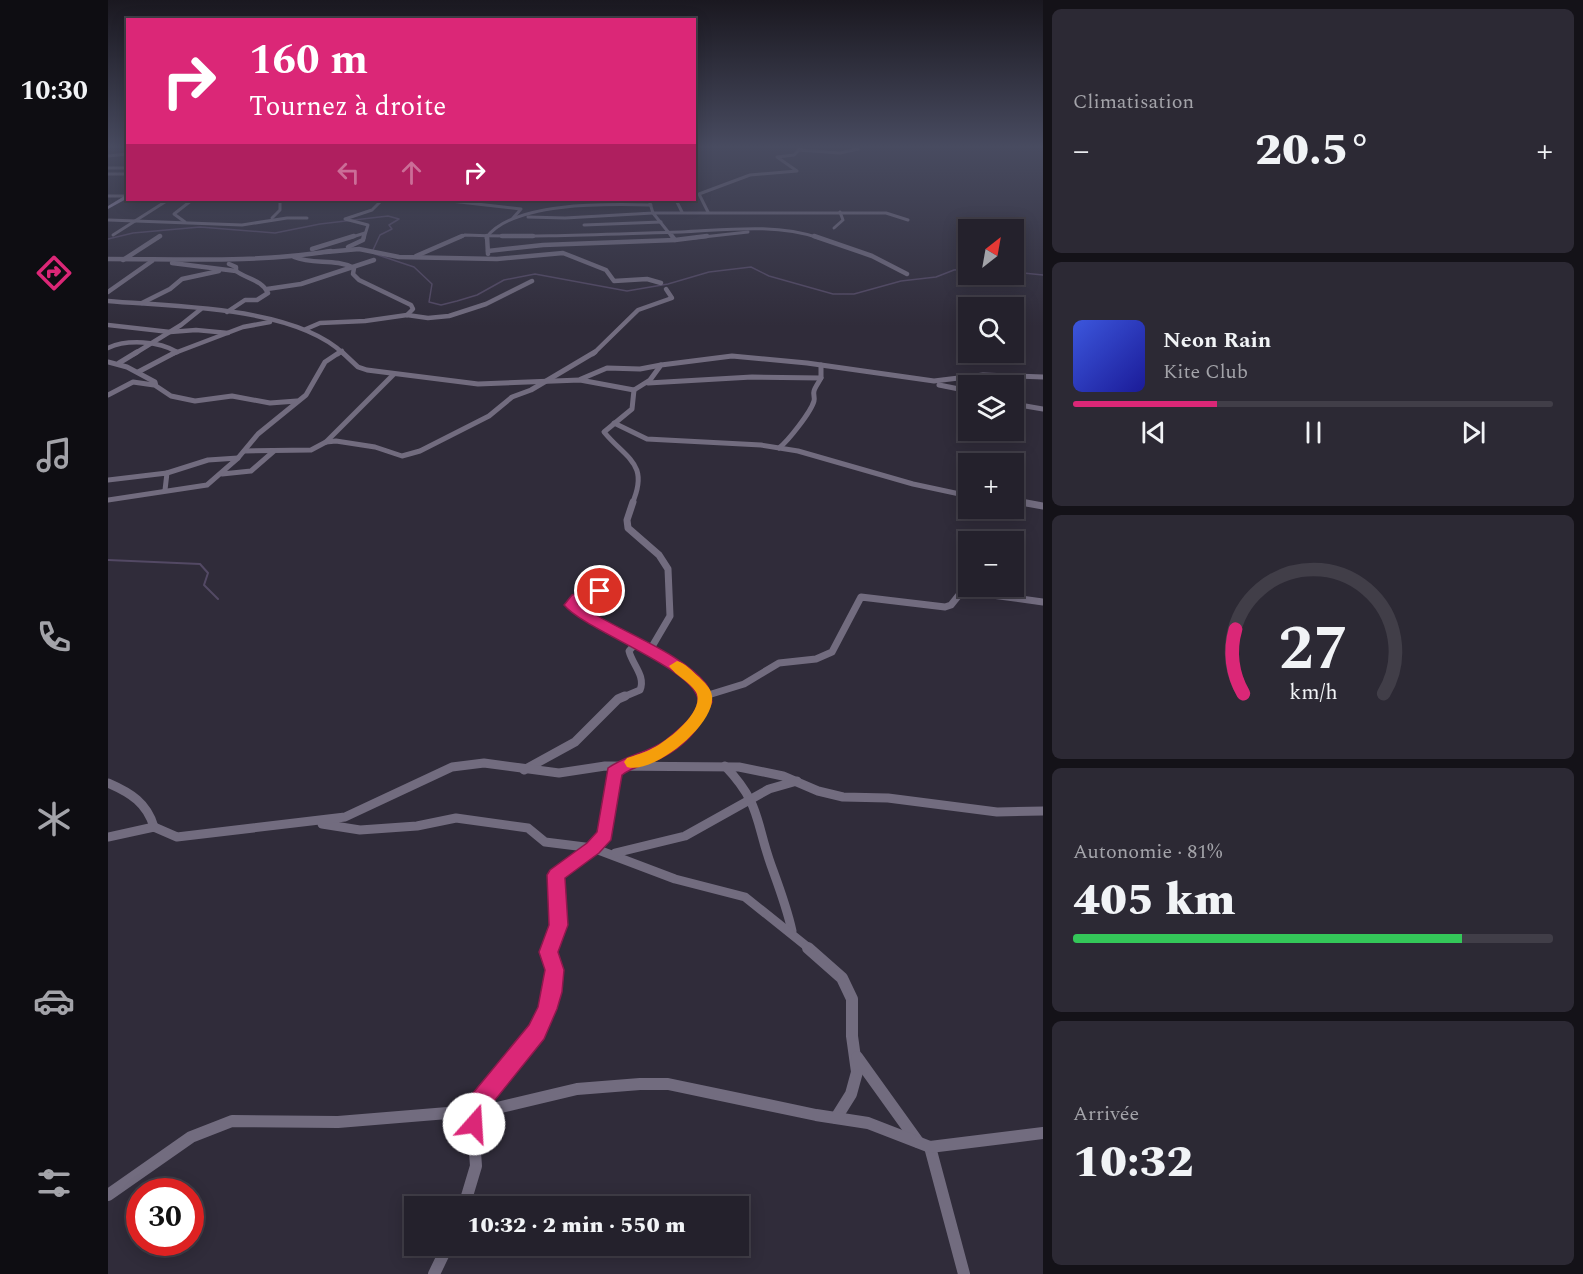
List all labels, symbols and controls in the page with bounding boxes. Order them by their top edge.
text: 160 m [249,29,368,92]
icon: right [150,42,228,120]
text: 10:30 [20,70,88,112]
text: Tournez à droite [249,86,446,128]
text: Climatisation [1073,87,1194,117]
text: 20.5° [1255,116,1371,185]
text: − [1073,126,1090,176]
text: + [1536,126,1553,176]
icon: left [332,156,365,189]
icon: ahead [395,156,428,189]
icon: right [458,156,491,189]
north arrow [958,219,1024,285]
map controls [958,219,1024,597]
icon: directions [33,252,75,294]
button: search [958,297,1024,363]
text: Neon Rain [1163,324,1271,357]
text: Kite Club [1163,357,1248,387]
button: layers [958,375,1024,441]
icon: previous [1137,416,1170,449]
icon: pause [1297,416,1330,449]
icon: next [1457,416,1490,449]
icon: music [33,434,75,476]
button: + [958,453,1024,519]
button: − [958,531,1024,597]
pin [574,565,625,616]
icon: arrive [583,574,616,607]
text: 27 [1278,602,1348,697]
icon: phone [33,616,75,658]
text: km/h [1289,676,1337,709]
icon: climate [33,798,75,840]
text: Autonomie · 81% [1073,837,1222,867]
text: 405 km [1073,866,1235,935]
icon: car [33,980,75,1022]
position arrow [442,1092,506,1156]
text: Arrivée [1073,1099,1139,1129]
text: 10:32 [1073,1128,1194,1197]
icon: filters [33,1162,75,1204]
speed limit sign: 30 [126,1178,204,1256]
text: 10:32 · 2 min · 550 m [467,1209,686,1242]

